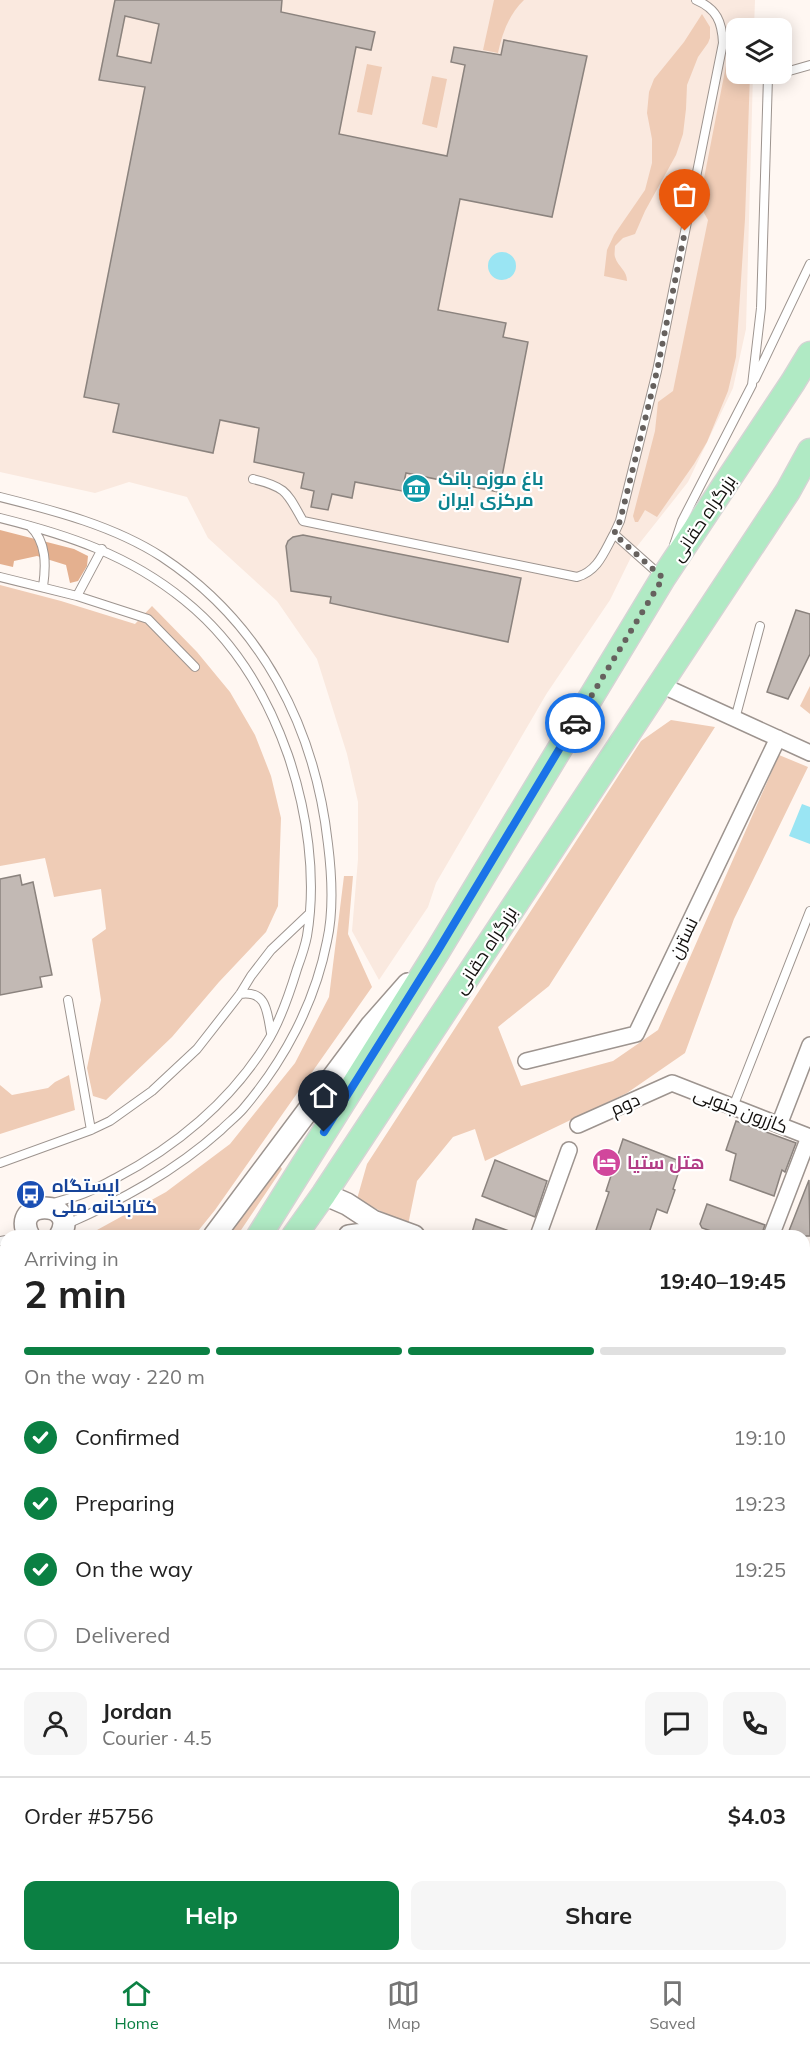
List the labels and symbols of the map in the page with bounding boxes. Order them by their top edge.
pin [659,169,710,231]
place label: باغ موزه بانک مرکزی ایران [438,467,544,511]
street label: بزرگراه حقانی [665,470,741,566]
museum icon: باغ موزه بانک مرکزی ایران [401,472,433,504]
courier [545,693,605,753]
street label: بزرگراه حقانی [448,902,522,998]
street label: نسترن [663,914,703,962]
pin [298,1070,349,1132]
street label: کازرون جنوبی [691,1082,791,1138]
street label: دوم [607,1087,644,1121]
hotel icon: هتل ستیا [590,1146,622,1178]
place label: هتل ستیا [627,1151,705,1174]
place label: ایستگاه کتابخانه ملی [52,1174,157,1218]
bus stop icon: ایستگاه کتابخانه ملی [15,1179,47,1211]

